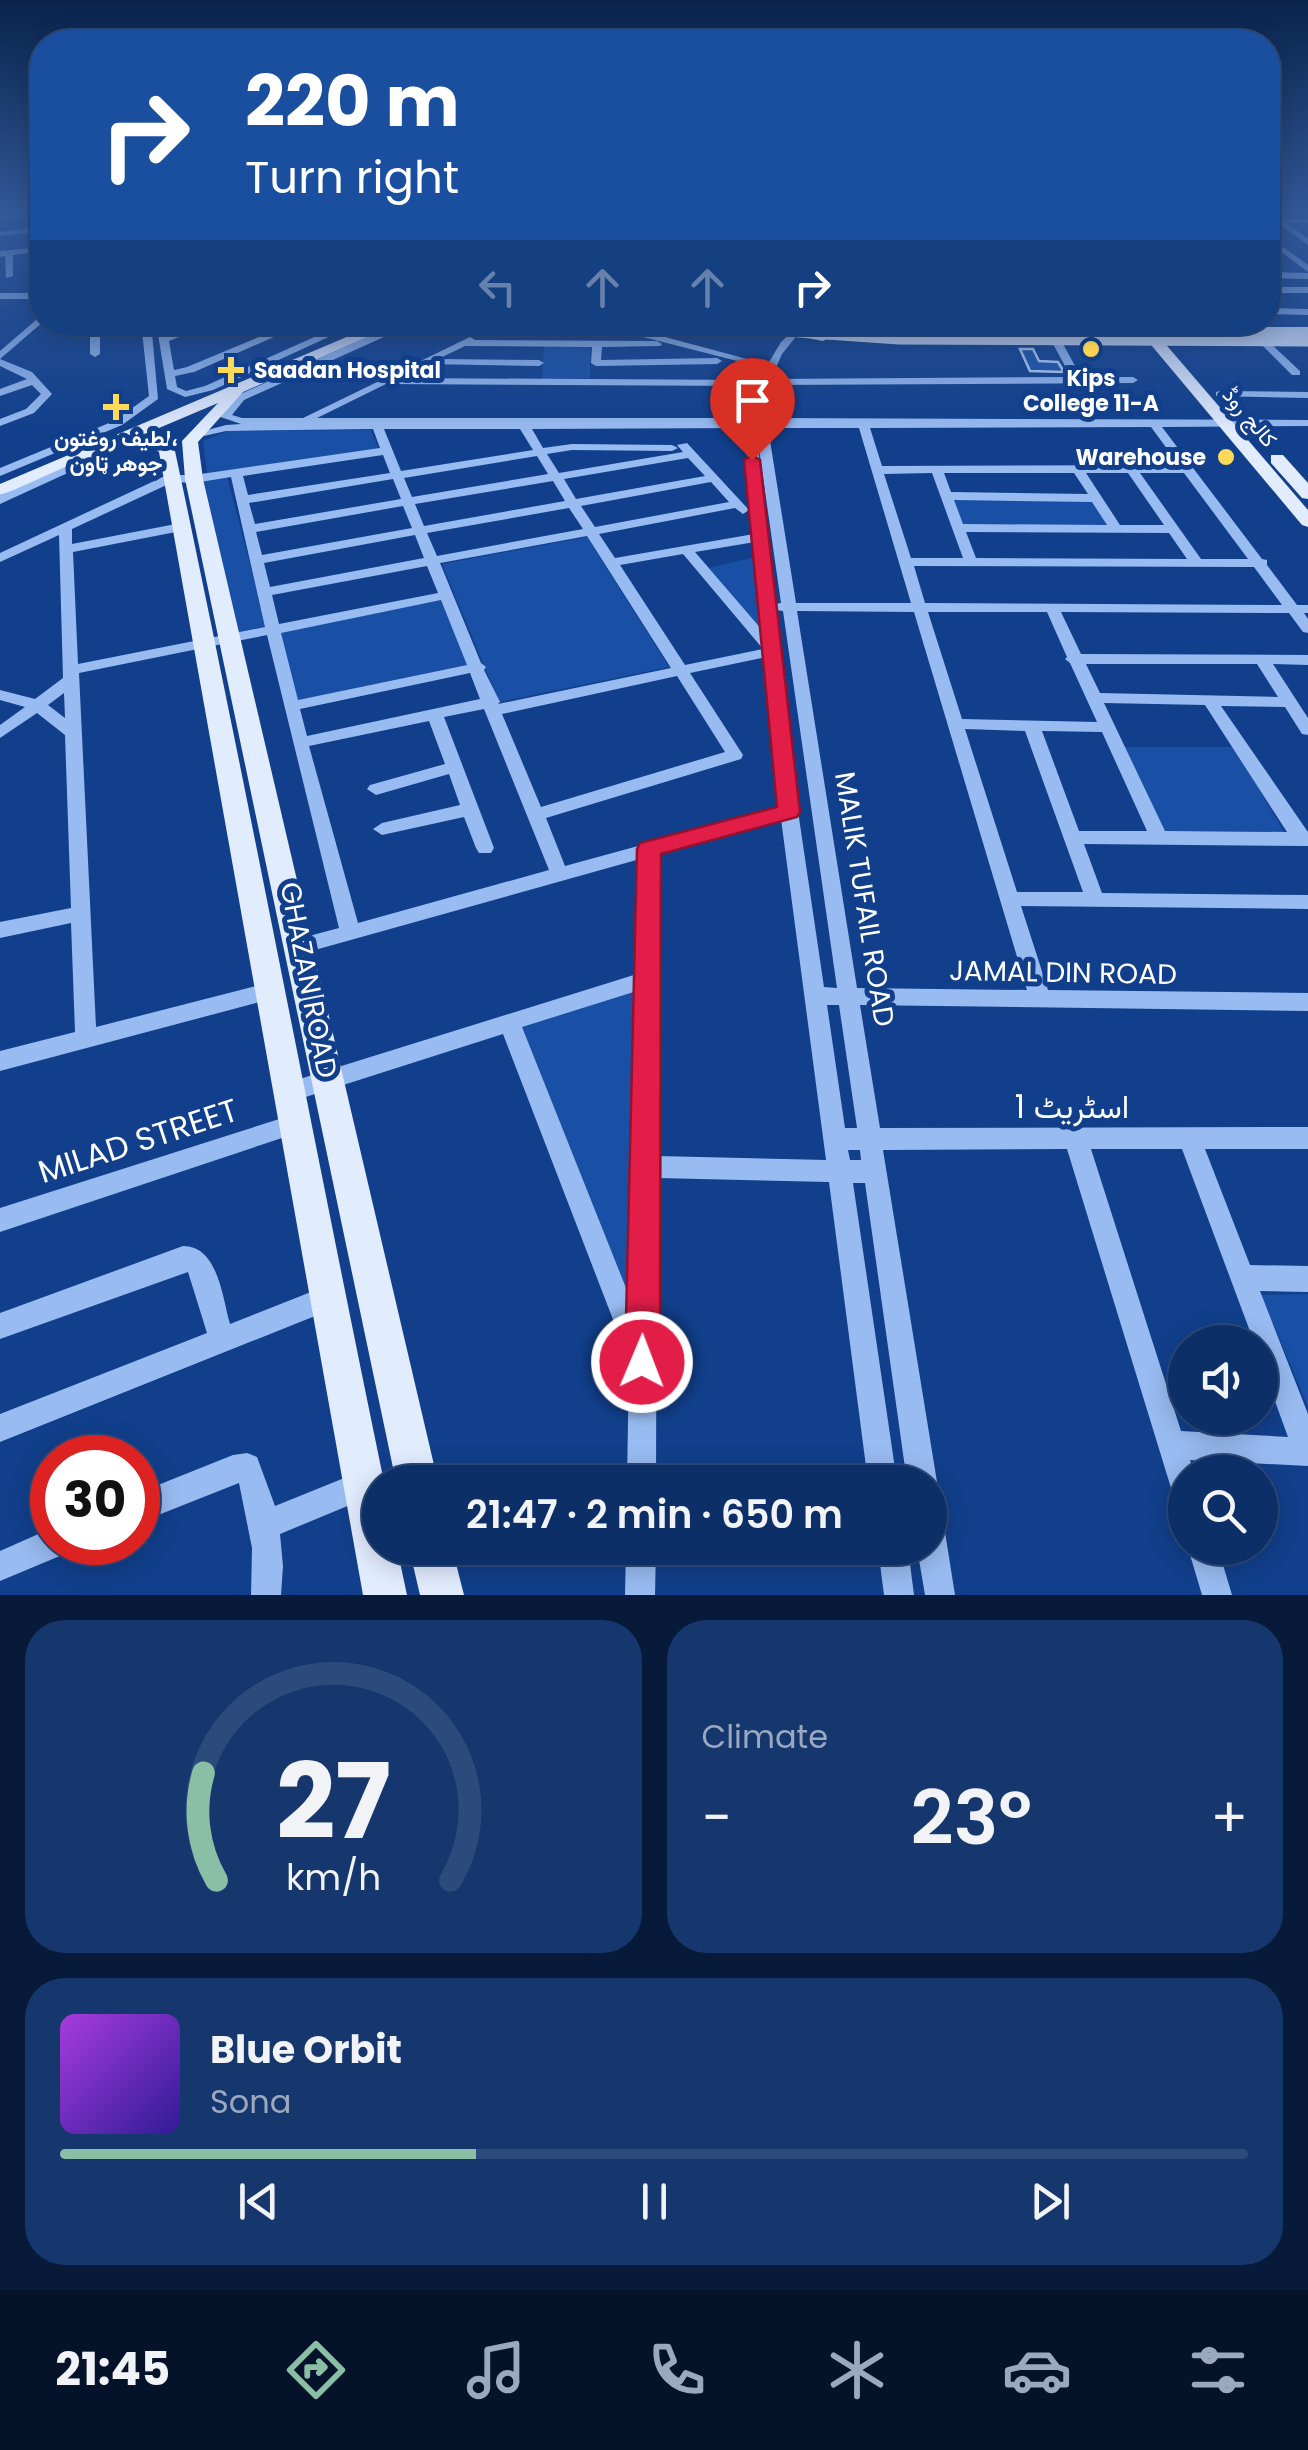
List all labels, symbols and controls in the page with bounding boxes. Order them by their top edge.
text: 220 m [245,52,460,151]
icon: right [80,70,210,200]
text: Turn right [245,146,459,209]
icon: left [470,260,525,315]
icon: ahead [575,260,630,315]
icon: ahead [680,260,735,315]
icon: right [785,260,840,315]
marker: Kips College 11-A [1080,338,1102,360]
place label: Saadan Hospital [254,355,441,386]
marker: Saadan Hospital [218,357,244,383]
pin [710,358,795,461]
place label: Kips College 11-A [1023,363,1159,419]
icon: arrive [725,373,780,428]
street label: کالج روڈ [1215,380,1284,454]
marker: لطیف روغتون، جوهر ټاون [103,394,129,420]
place label: لطیف روغتون، جوهر ټاون [54,423,178,479]
place label: Warehouse [1075,442,1206,473]
marker: Warehouse [1215,446,1237,468]
street label: MALIK TUFAIL ROAD [825,769,904,1029]
street label: GHAZAN ROAD [270,879,347,1081]
street label: JAMAL DIN ROAD [949,951,1177,994]
street label: اسٹریٹ 1 [1015,1084,1129,1129]
street label: MILAD STREET [32,1087,244,1194]
position arrow [590,1310,694,1414]
map controls [1168,1325,1278,1565]
button: sound [1168,1325,1278,1435]
speed limit sign: 30 [30,1435,160,1565]
button: search [1168,1455,1278,1565]
text: 21:47 · 2 min · 650 m [466,1488,843,1541]
text: Climate [702,1714,828,1759]
text: 27 [276,1729,391,1874]
text: 23° [910,1765,1032,1870]
text: − [702,1779,732,1856]
text: + [1210,1779,1248,1856]
text: km/h [286,1852,381,1903]
text: Blue Orbit [210,2023,402,2076]
text: Sona [210,2079,291,2124]
icon: previous [231,2174,286,2229]
icon: pause [627,2174,682,2229]
icon: next [1023,2174,1078,2229]
icon: directions [281,2335,351,2405]
icon: music [461,2335,531,2405]
icon: phone [642,2335,712,2405]
icon: climate [822,2335,892,2405]
icon: car [1002,2335,1072,2405]
icon: filters [1183,2335,1253,2405]
text: 21:45 [55,2338,170,2401]

